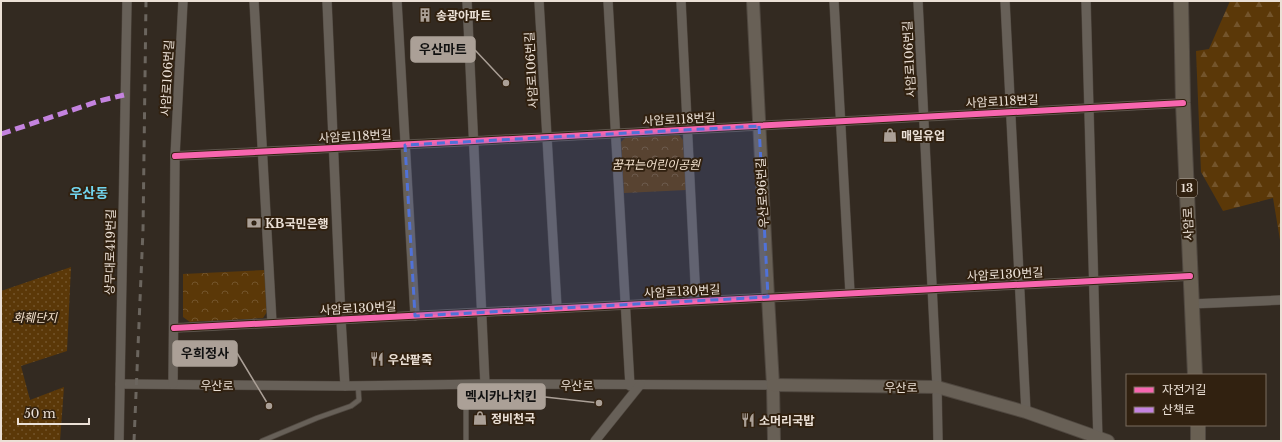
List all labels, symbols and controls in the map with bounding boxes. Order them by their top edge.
building icon: 송광아파트 [417,7,433,23]
place label: 송광아파트 [436,8,491,23]
street label: 사암로106번길 [899,20,919,98]
street label: 사암로106번길 [521,31,541,109]
callout: 우산마트 [411,37,475,62]
street label: 사암로106번길 [157,39,177,117]
text: 우산마트 [419,41,467,58]
street label: 사암로118번길 [965,92,1039,110]
street label: 사암로118번길 [642,110,716,128]
street label: 사암로118번길 [318,127,392,145]
shop icon: 매일유업 [882,127,898,143]
place label: 매일유업 [901,128,945,143]
park label: 꿈꾸는어린이공원 [612,157,701,172]
street label: 우산로96번길 [753,157,771,229]
road number: 13 [1177,179,1197,197]
district label: 우산동 [70,184,108,202]
street label: 사암로 [1180,207,1196,241]
street label: 상무대로419번길 [102,209,118,295]
bank icon: KB국민은행 [246,215,262,231]
place label: KB국민은행 [265,216,329,231]
street label: 사암로130번길 [966,265,1044,283]
street label: 사암로130번길 [643,282,721,300]
street label: 사암로130번길 [319,299,397,317]
park label: 화훼단지 [13,310,58,325]
callout: 우희정사 [173,341,237,366]
text: 우희정사 [181,345,229,362]
restaurant icon: 우산팥죽 [369,351,385,367]
place label: 우산팥죽 [388,352,432,367]
legend [1126,374,1266,426]
street label: 우산로 [200,378,234,393]
street label: 우산로 [560,378,594,393]
street label: 우산로 [884,380,918,395]
text: 자전거길 [1162,382,1206,397]
callout: 멕시카나치킨 [458,384,545,409]
text: 멕시카나치킨 [465,388,537,405]
scale bar [18,400,89,426]
text: 산책로 [1162,402,1195,417]
text: 50 m [24,406,56,421]
shop icon: 정비천국 [472,410,488,426]
place label: 정비천국 [491,411,535,426]
restaurant icon: 소머리국밥 [740,412,756,428]
place label: 소머리국밥 [759,413,814,428]

